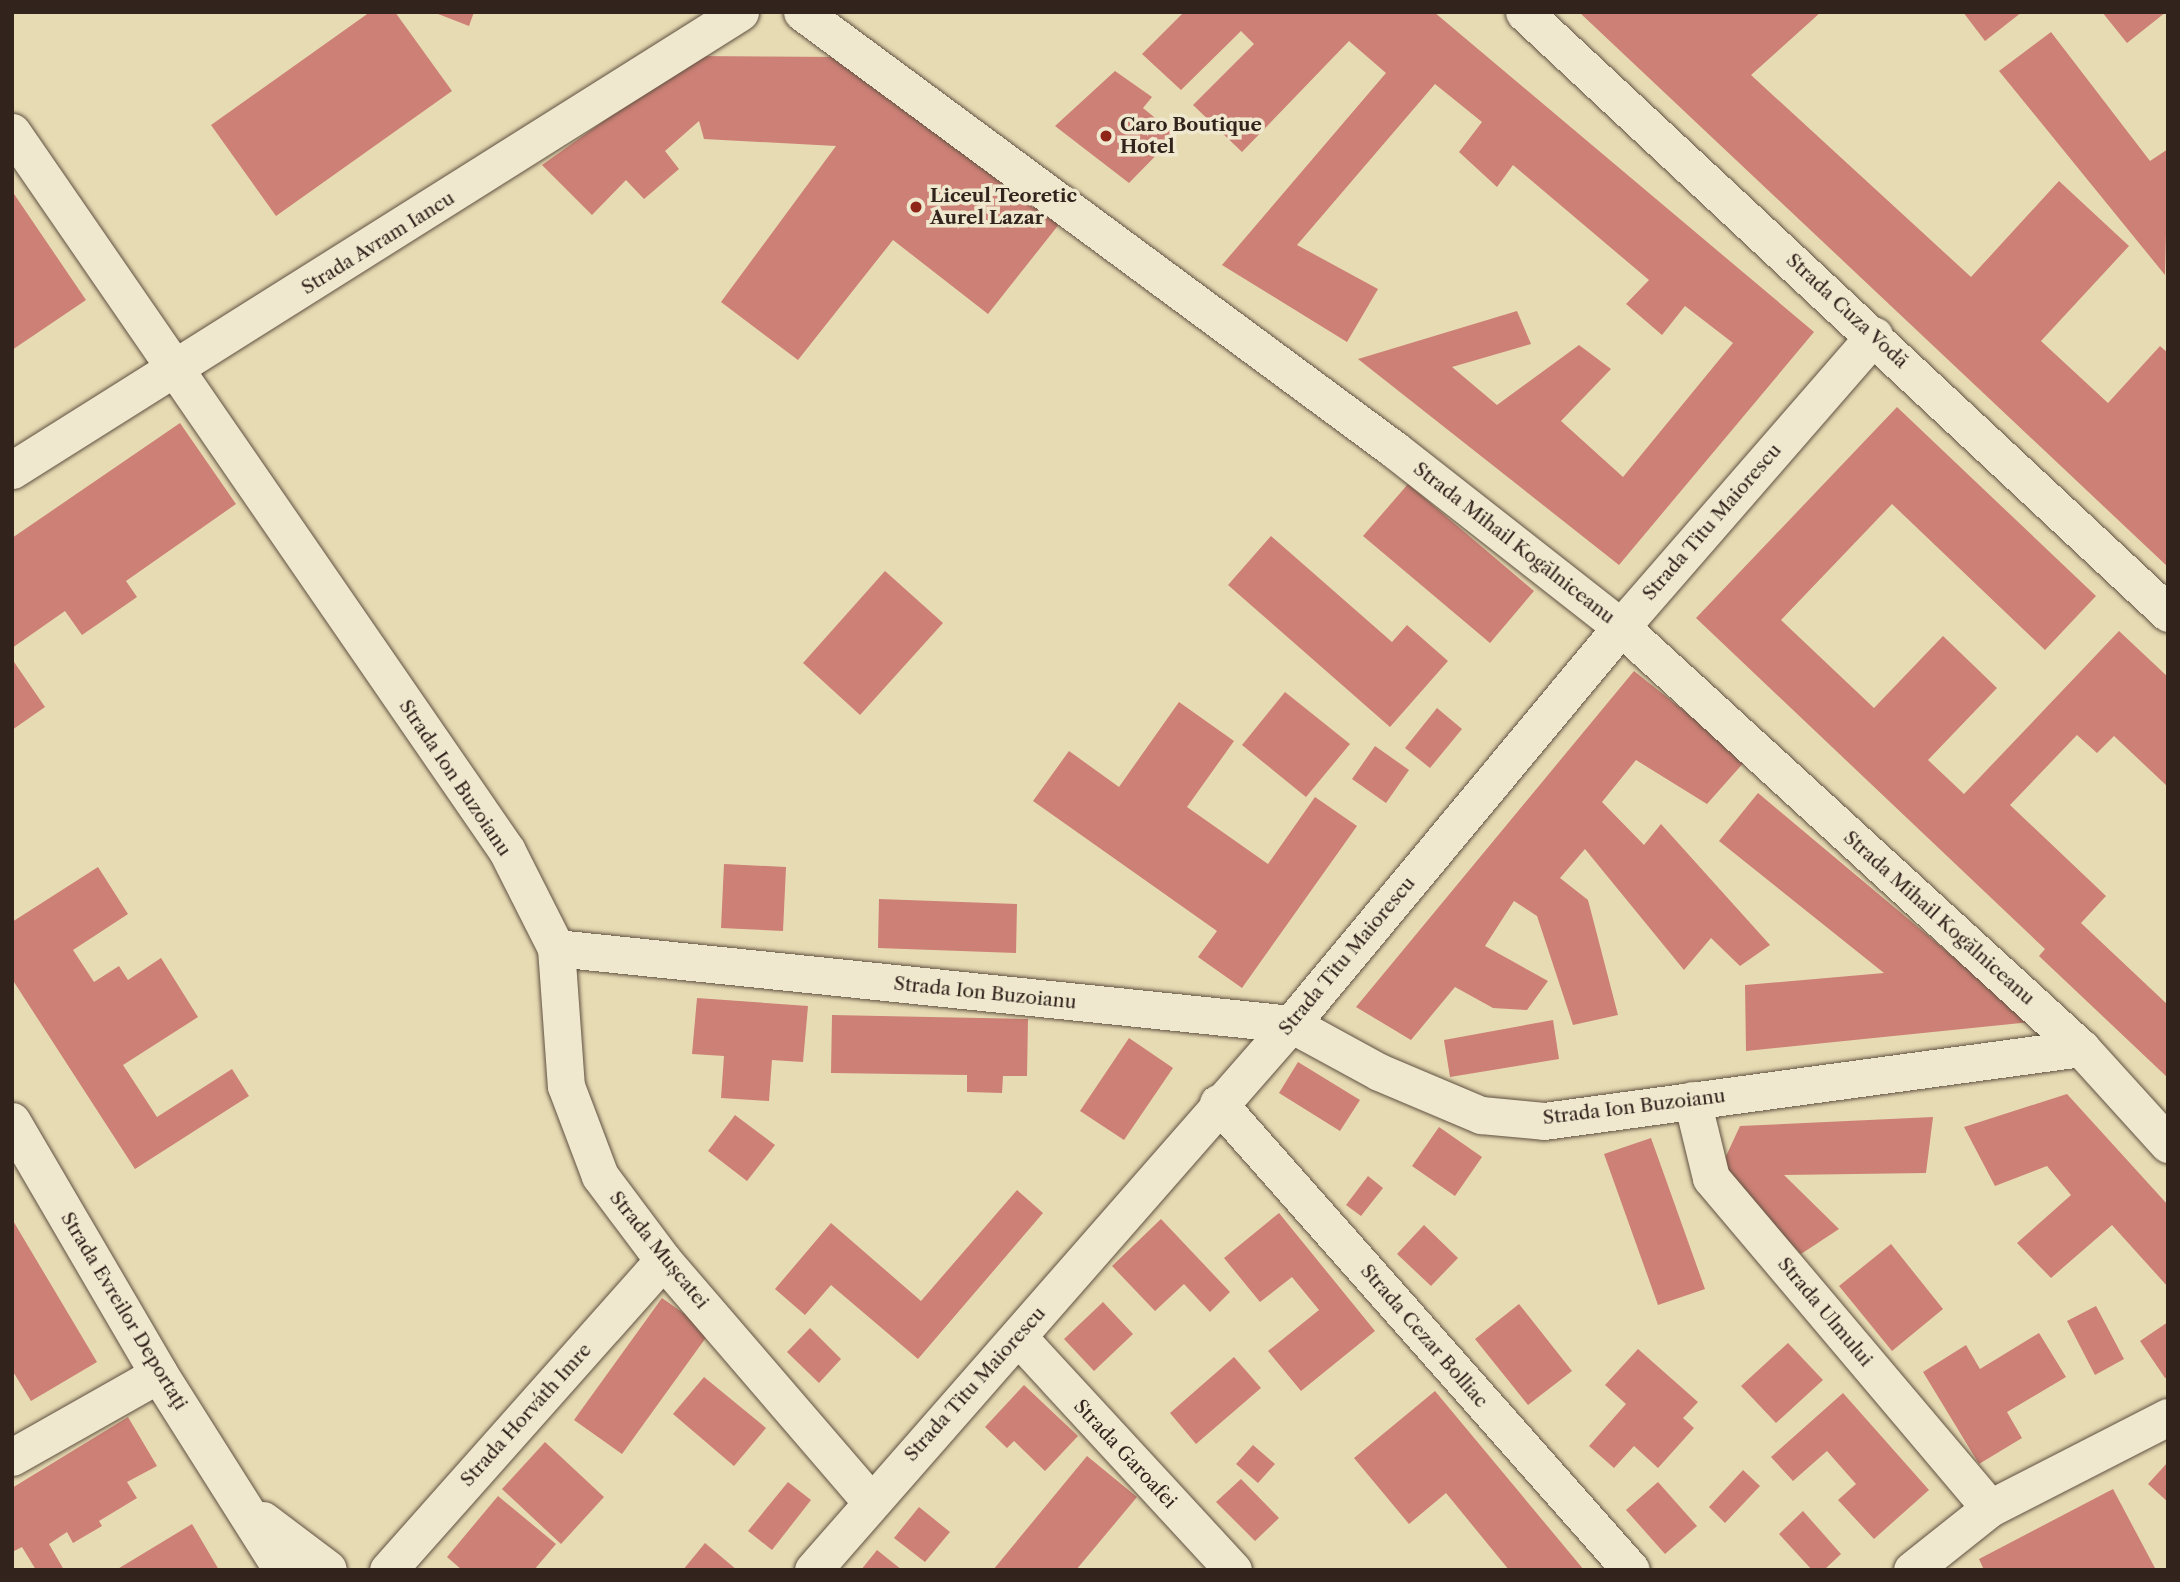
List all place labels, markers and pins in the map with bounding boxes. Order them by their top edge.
place label: Caro Boutique Hotel [1120,114,1262,158]
marker: Caro Boutique Hotel [1098,128,1114,144]
place label: Liceul Teoretic Aurel Lazar [930,185,1077,229]
marker: Liceul Teoretic Aurel Lazar [908,199,924,215]

